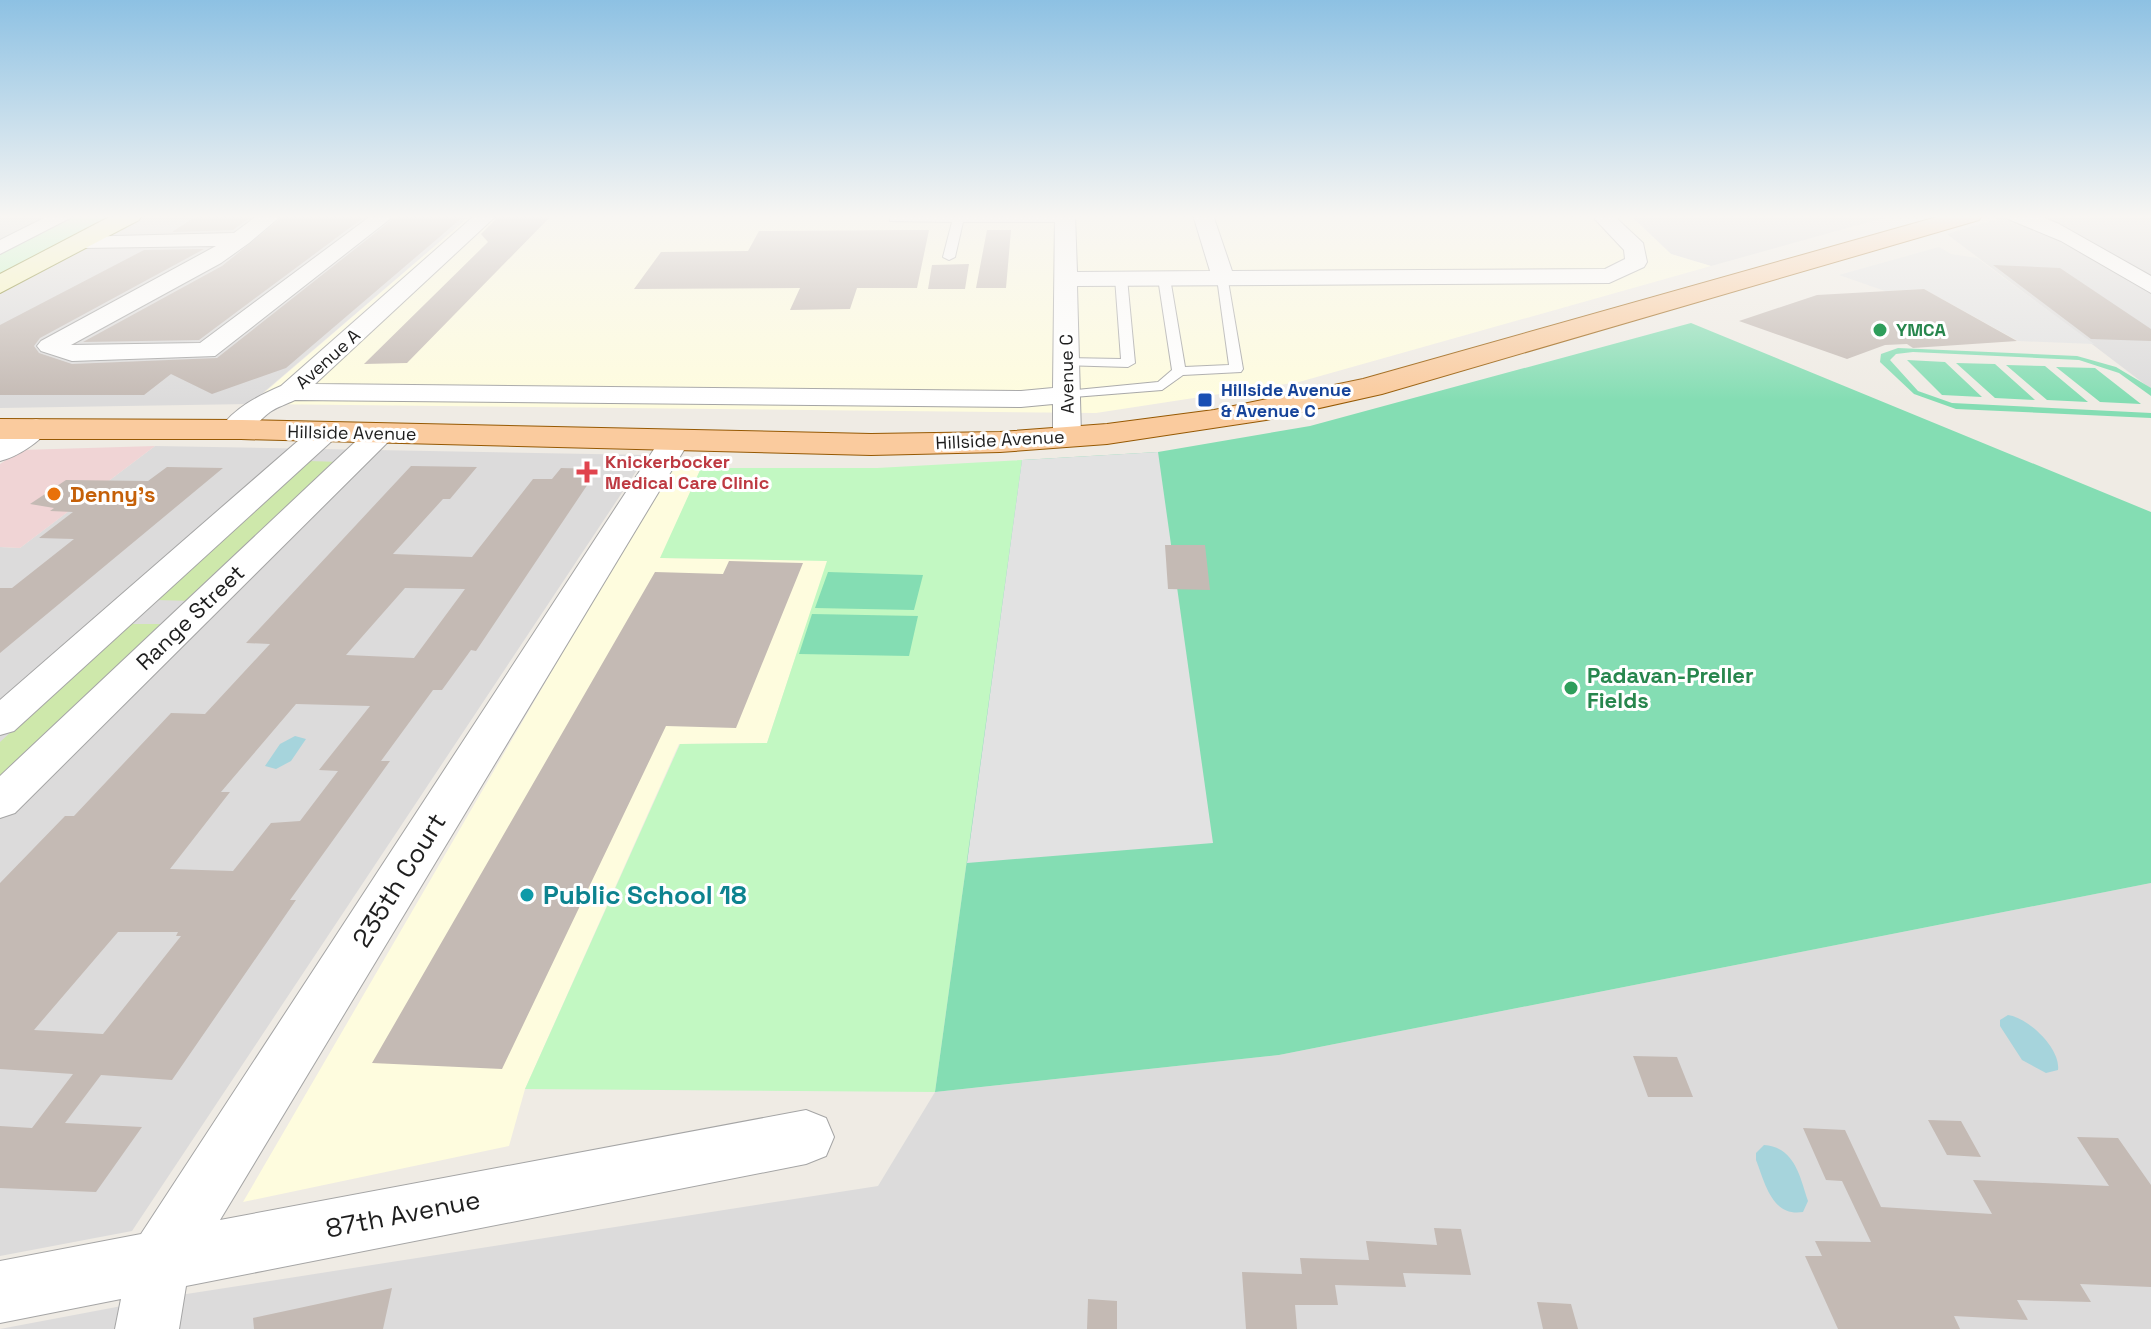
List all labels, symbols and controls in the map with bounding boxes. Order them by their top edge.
place label: YMCA [1896,318,1947,341]
marker: YMCA [1871,321,1889,339]
street label: Avenue A [291,324,365,394]
street label: Avenue C [1054,334,1079,414]
place label: Hillside Avenue & Avenue C [1221,378,1351,422]
marker: Hillside Avenue & Avenue C [1196,391,1214,409]
street label: Hillside Avenue [287,420,417,445]
street label: Hillside Avenue [935,425,1065,454]
place label: Knickerbocker Medical Care Clinic [605,450,769,494]
marker: Knickerbocker Medical Care Clinic [576,461,598,483]
place label: Denny's [70,480,156,508]
marker: Denny's [45,485,63,503]
street label: Range Street [130,558,250,676]
place label: Padavan-Preller Fields [1587,661,1754,714]
marker: Padavan-Preller Fields [1562,679,1580,697]
street label: 235th Court [344,807,454,953]
place label: Public School 18 [543,878,747,912]
marker: Public School 18 [518,886,536,904]
street label: 87th Avenue [323,1182,483,1246]

